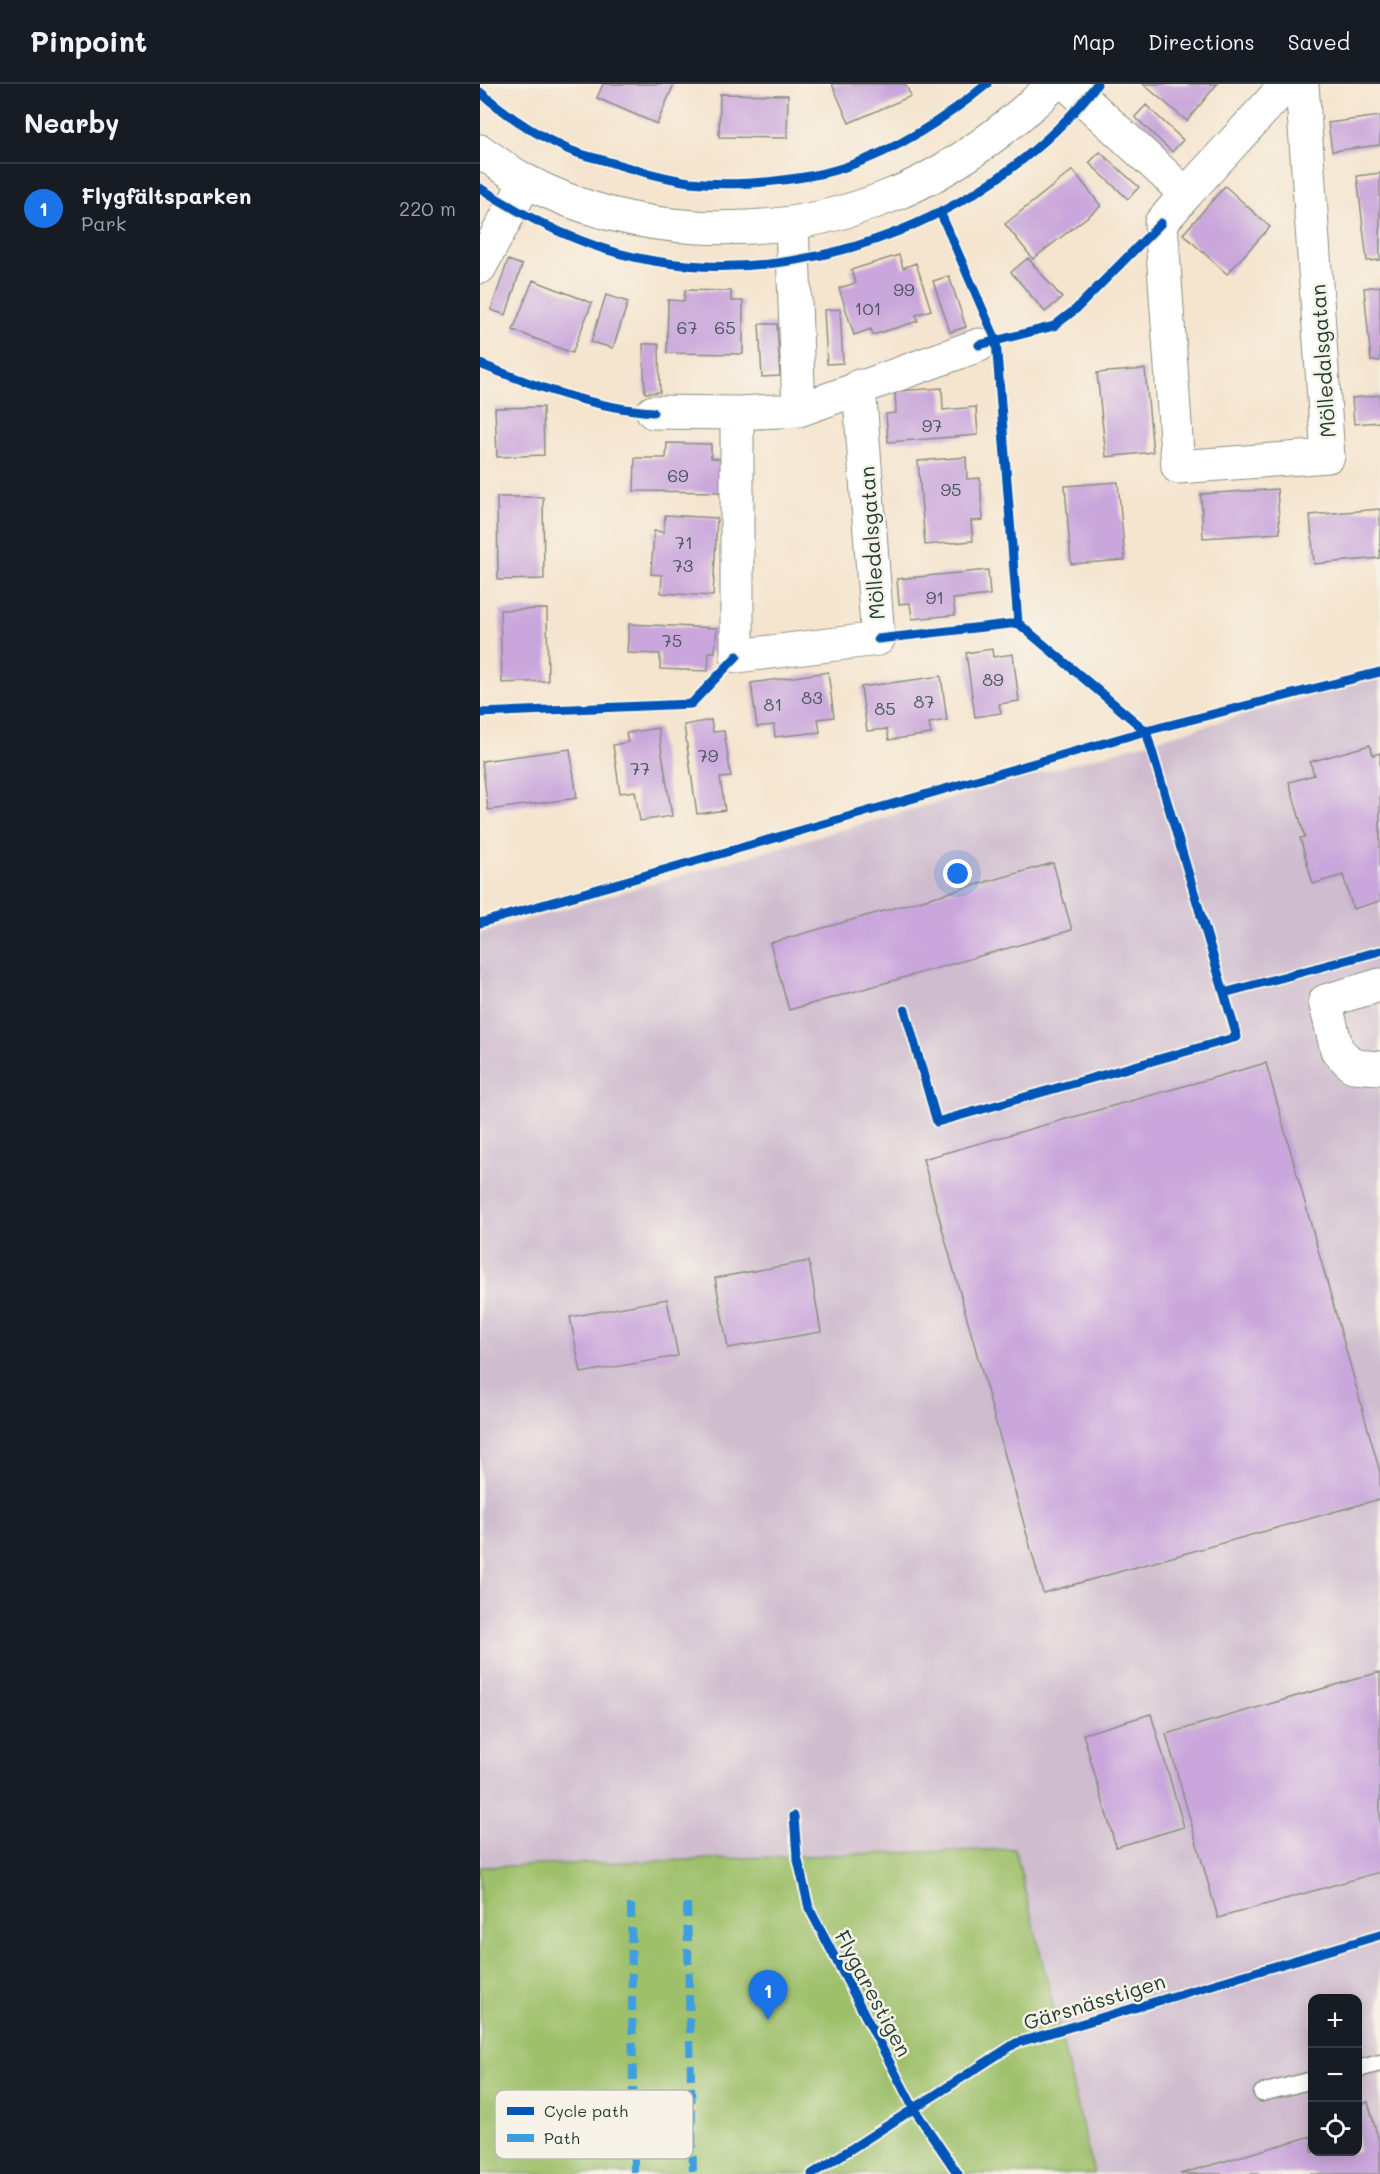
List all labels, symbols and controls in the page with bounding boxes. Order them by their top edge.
text: Pinpoint [30,23,147,59]
text: Map [1072,28,1115,55]
text: Directions [1148,28,1255,55]
text: Saved [1288,28,1350,55]
text: Nearby [24,106,119,140]
text: Flygfältsparken [81,181,251,210]
text: 1 [39,195,48,221]
text: 220 m [399,195,456,221]
text: Park [81,210,126,236]
house number: 99 [893,277,915,301]
street label: Mölledalsgatan [1303,283,1341,439]
house number: 101 [854,296,882,320]
house number: 67 [677,315,697,339]
house number: 65 [714,315,736,339]
house number: 97 [922,413,942,437]
house number: 69 [667,463,689,487]
street label: Mölledalsgatan [852,465,890,621]
house number: 95 [940,477,962,501]
house number: 71 [675,530,693,554]
house number: 73 [673,553,693,577]
house number: 91 [926,585,944,609]
house number: 75 [662,628,682,652]
house number: 89 [982,667,1004,691]
house number: 83 [801,685,823,709]
house number: 87 [914,689,934,713]
house number: 81 [764,692,782,716]
house number: 85 [874,696,896,720]
house number: 79 [698,743,719,767]
house number: 77 [630,756,650,780]
your location [943,859,972,888]
street label: Flygarestigen [829,1925,919,2061]
street label: Gärsnässtigen [1020,1967,1168,2035]
pin: 1 [748,1970,788,2020]
map controls [1308,1994,1362,2156]
button: + [1308,1994,1362,2048]
button: − [1308,2048,1362,2102]
legend [495,2090,693,2159]
text: Cycle path [544,2100,628,2121]
button: locate [1308,2102,1362,2156]
text: Path [544,2127,580,2148]

